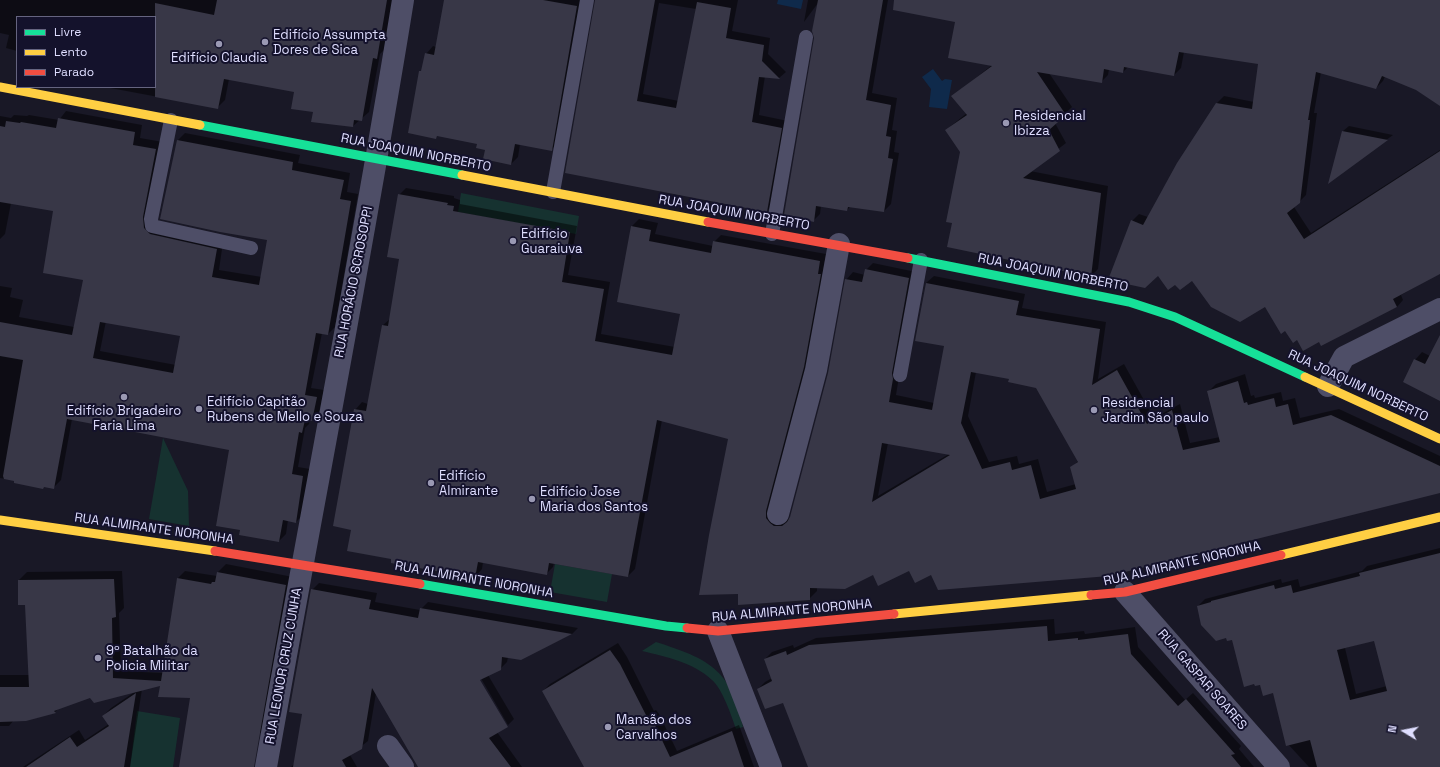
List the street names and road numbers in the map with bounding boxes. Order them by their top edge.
street label: RUA JOAQUIM NORBERTO [339,131,493,175]
street label: RUA JOAQUIM NORBERTO [657,192,811,234]
street label: RUA HORÁCIO SCROSOPPI [332,205,376,359]
street label: RUA JOAQUIM NORBERTO [976,251,1130,295]
street label: RUA JOAQUIM NORBERTO [1285,347,1431,425]
street label: RUA ALMIRANTE NORONHA [73,510,235,548]
street label: RUA ALMIRANTE NORONHA [1102,538,1262,590]
street label: RUA ALMIRANTE NORONHA [393,558,555,602]
street label: RUA LEONOR CRUZ CUNHA [263,587,305,745]
street label: RUA ALMIRANTE NORONHA [711,596,873,626]
street label: RUA GASPAR SOARES [1154,627,1250,733]

